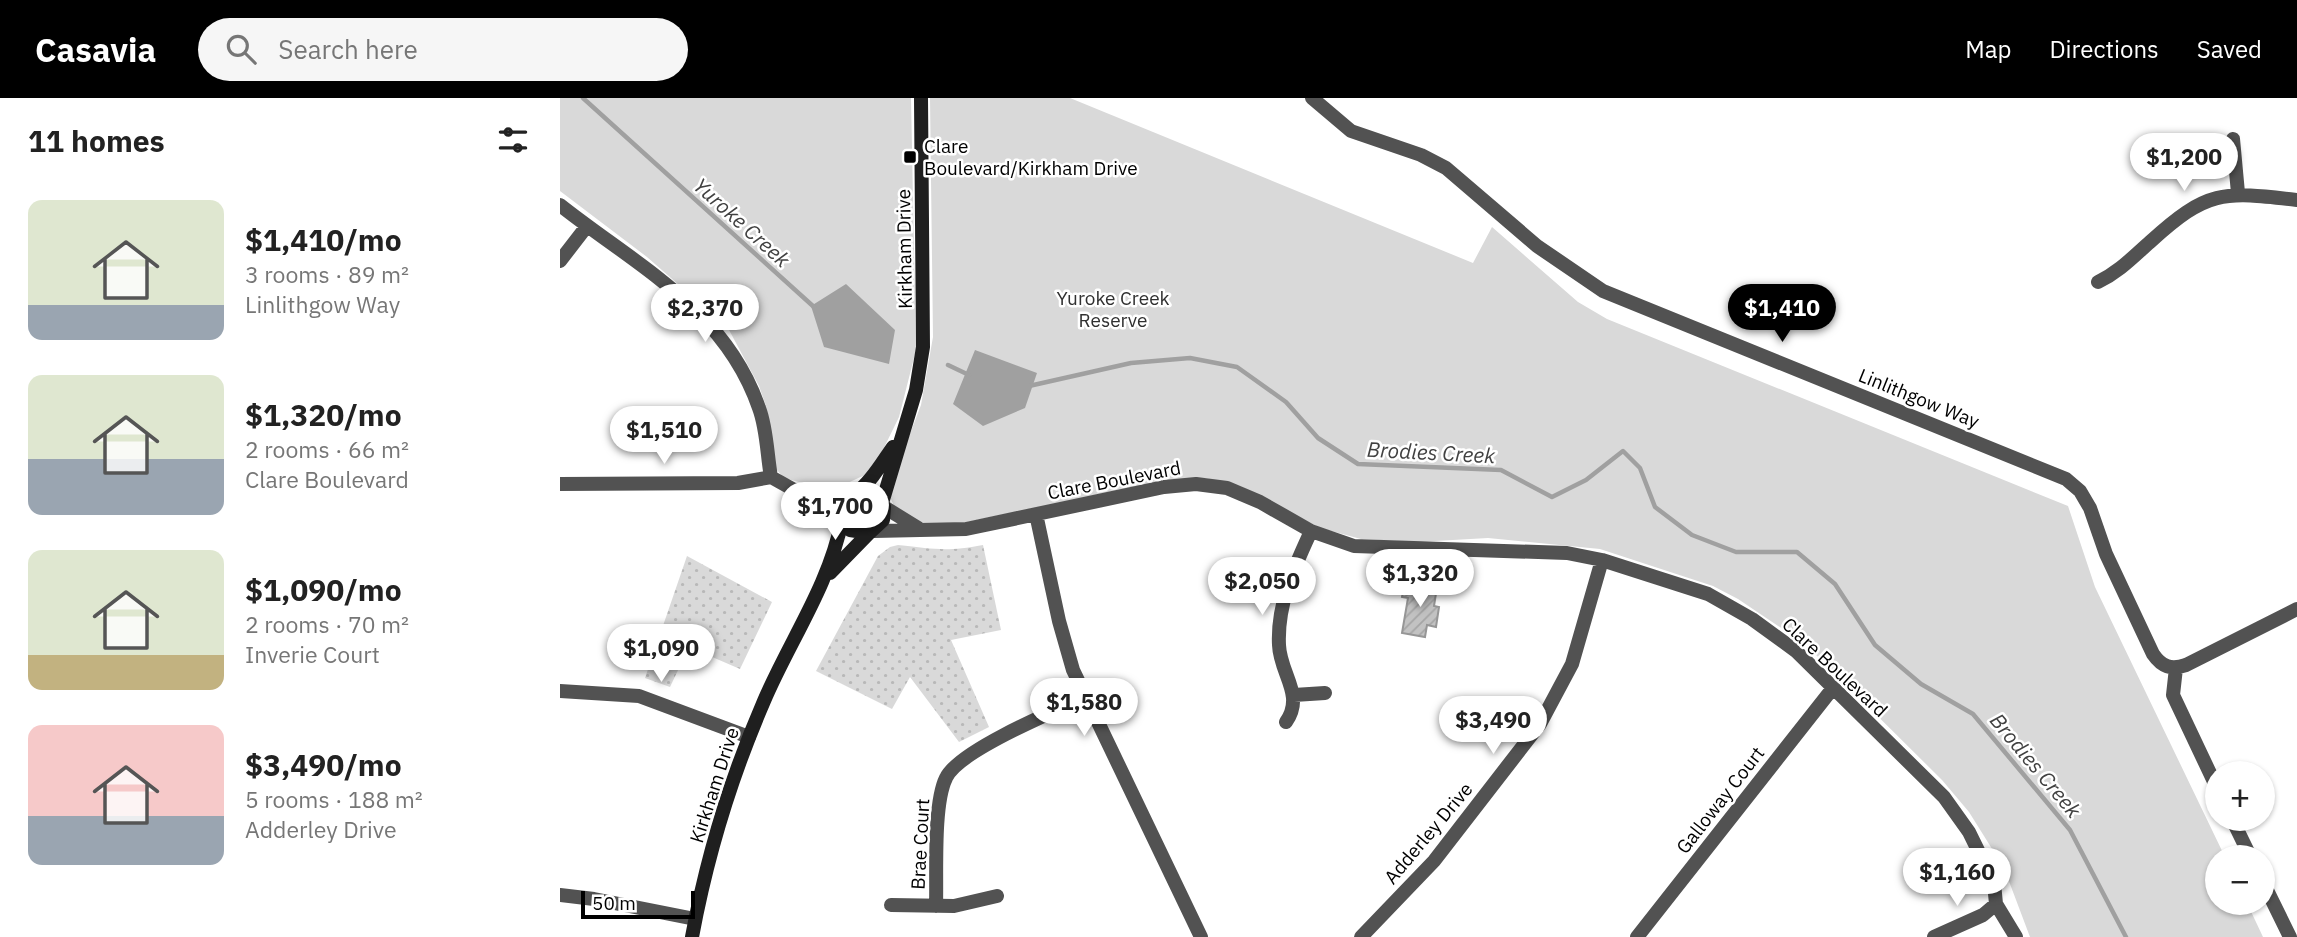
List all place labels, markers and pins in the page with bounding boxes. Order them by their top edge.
place label: Clare Boulevard/Kirkham Drive [924,134,1138,180]
pin: $1,200 [2127,134,2241,193]
marker: Clare Boulevard/Kirkham Drive [902,149,918,165]
pin: $2,370 [648,285,762,344]
pin: $1,410 [1725,285,1839,344]
pin: $1,510 [607,406,721,466]
pin: $1,700 [778,482,892,542]
pin: $1,320 [1363,550,1477,609]
pin: $2,050 [1205,558,1319,617]
pin: $1,090 [604,624,718,684]
pin: $1,580 [1027,678,1141,738]
pin: $3,490 [1436,696,1550,756]
pin: $1,160 [1900,848,2014,908]

